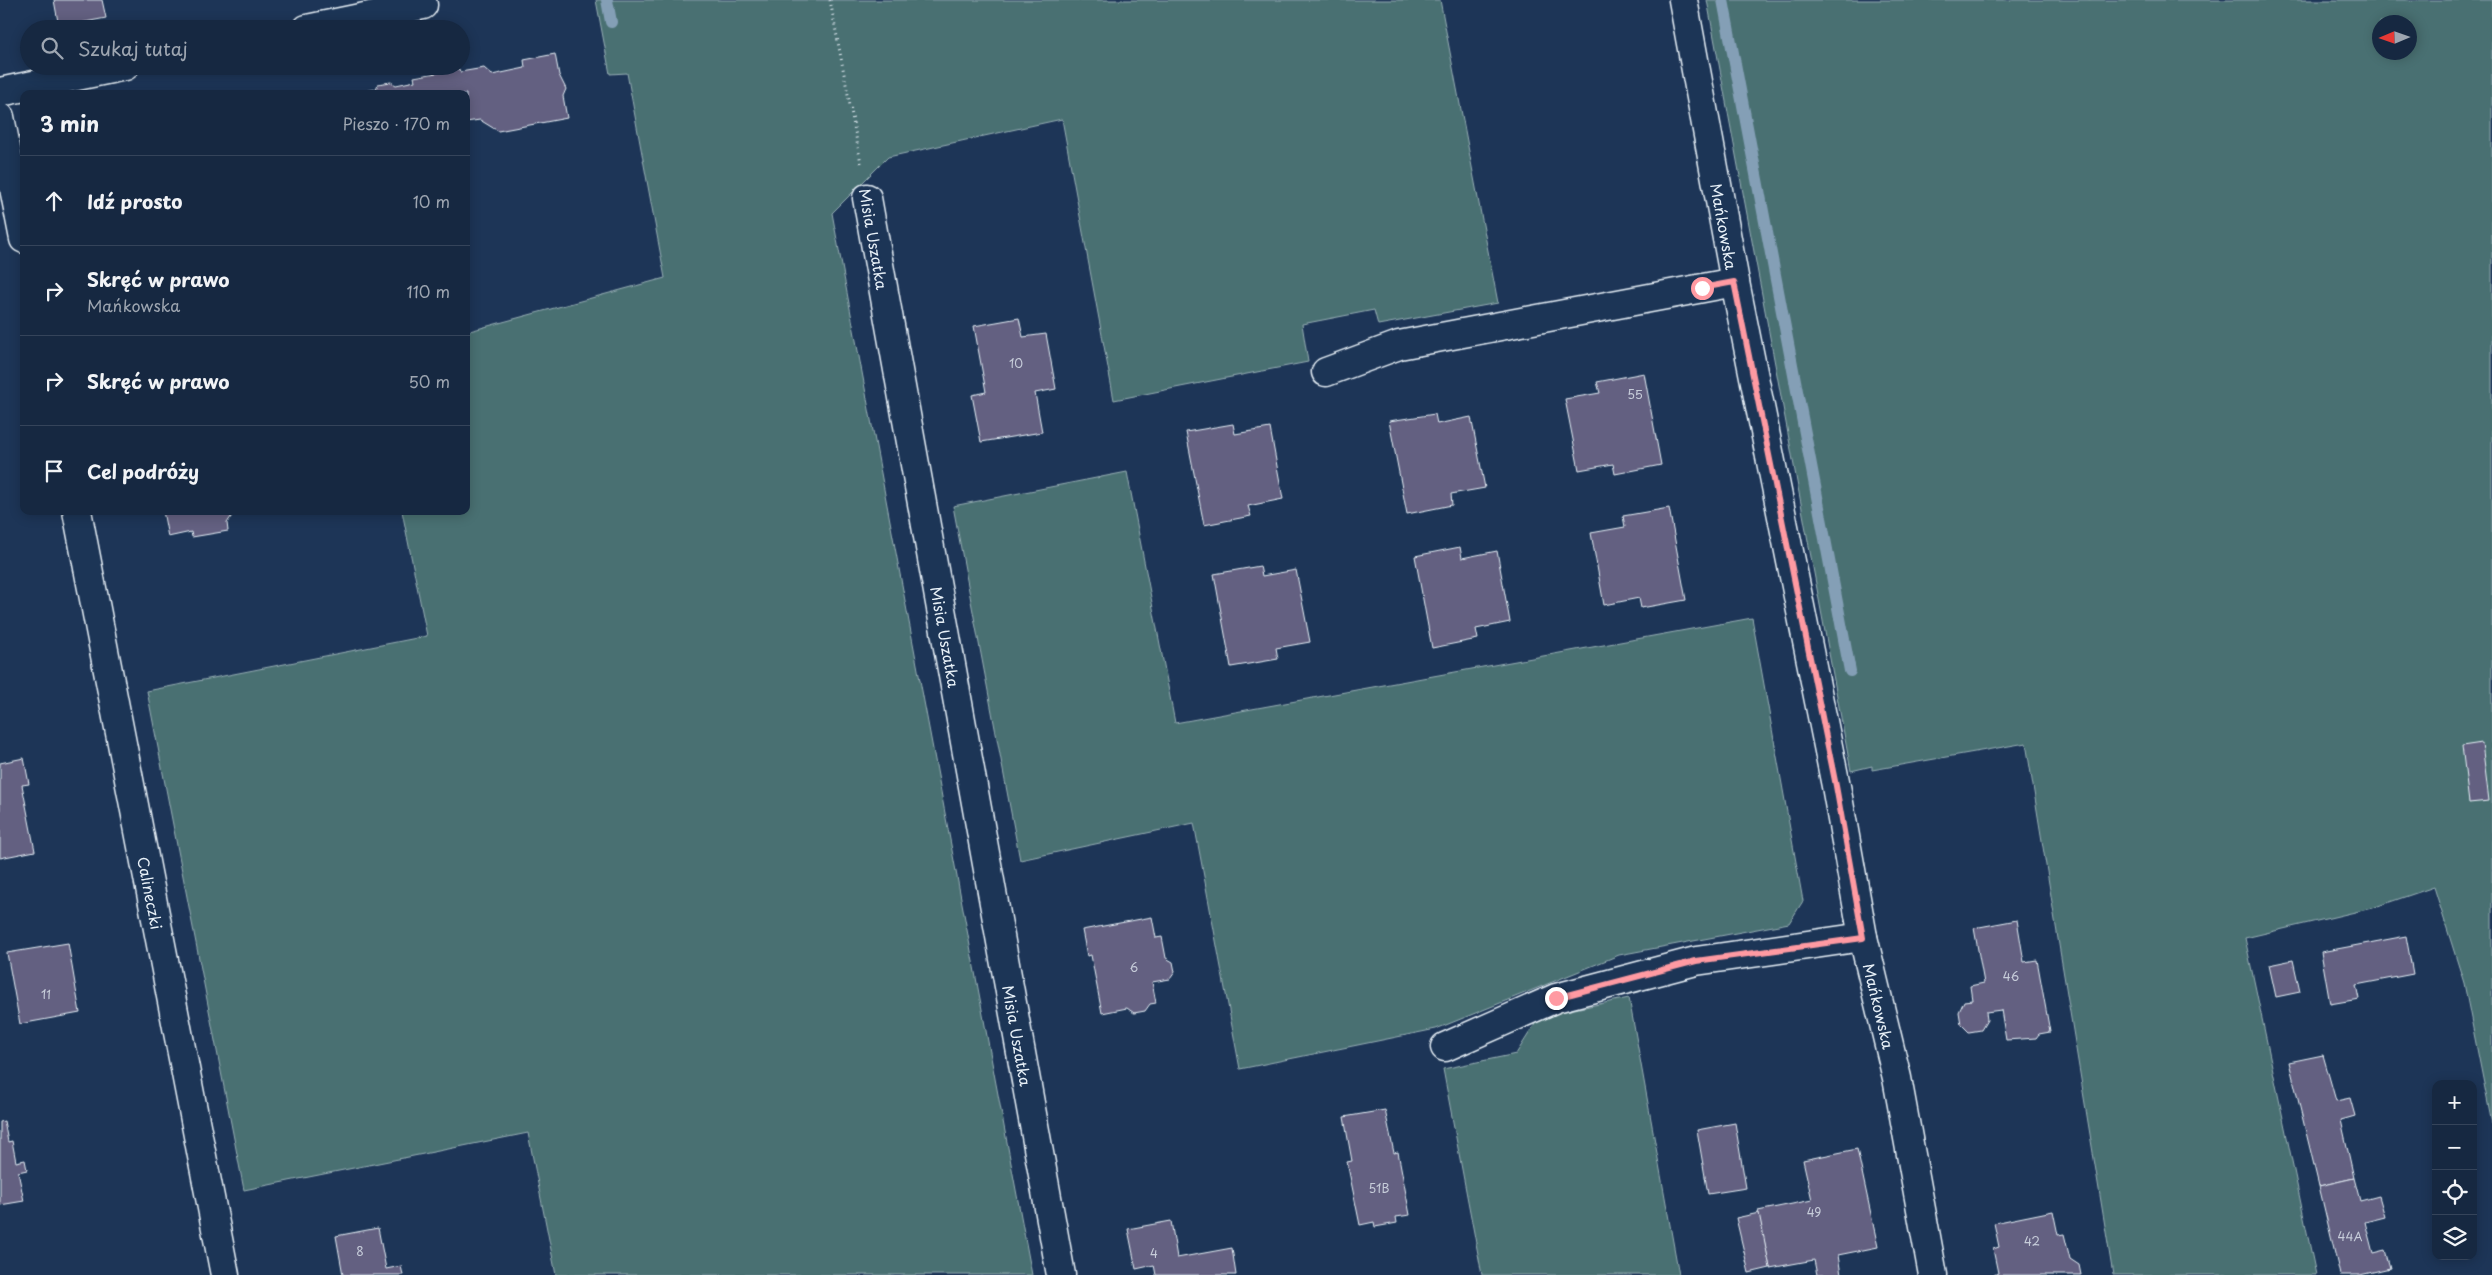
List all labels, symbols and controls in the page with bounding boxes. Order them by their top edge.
north arrow [2372,15,2417,60]
search box [20,20,470,75]
icon: search [38,34,66,62]
text: Szukaj tutaj [78,34,188,62]
text: 3 min [40,107,99,139]
text: Pieszo · 170 m [343,111,450,135]
street label: Mańkowska [1705,181,1744,272]
icon: ahead [40,187,68,215]
text: Idź prosto [87,187,183,215]
street label: Misia Uszatka [854,187,894,292]
text: 10 m [413,189,450,213]
text: Skręć w prawo [87,265,230,293]
icon: right [40,277,68,305]
route start [1691,277,1714,300]
text: 110 m [407,279,450,303]
text: Mańkowska [87,293,180,317]
house number: 10 [1009,354,1023,372]
icon: right [40,367,68,395]
text: Skręć w prawo [87,367,230,395]
text: 50 m [409,369,450,393]
house number: 55 [1627,385,1643,403]
icon: arrive [40,457,68,485]
text: Cel podróży [87,457,199,485]
street label: Misia Uszatka [926,585,967,690]
street label: Calineczki [133,855,169,931]
house number: 6 [1130,958,1138,976]
street label: Mańkowska [1858,961,1901,1052]
house number: 46 [2003,967,2019,985]
street label: Misia Uszatka [997,983,1038,1088]
house number: 11 [41,985,51,1003]
route end [1545,987,1568,1010]
map controls [2432,1080,2477,1260]
button: + [2432,1080,2477,1125]
button: − [2432,1125,2477,1170]
button: locate [2432,1170,2477,1215]
house number: 51B [1369,1179,1389,1197]
house number: 49 [1807,1203,1821,1221]
button: layers [2432,1215,2477,1260]
house number: 44A [2338,1227,2362,1245]
house number: 42 [2024,1232,2040,1250]
house number: 8 [356,1242,364,1260]
house number: 4 [1150,1244,1158,1262]

